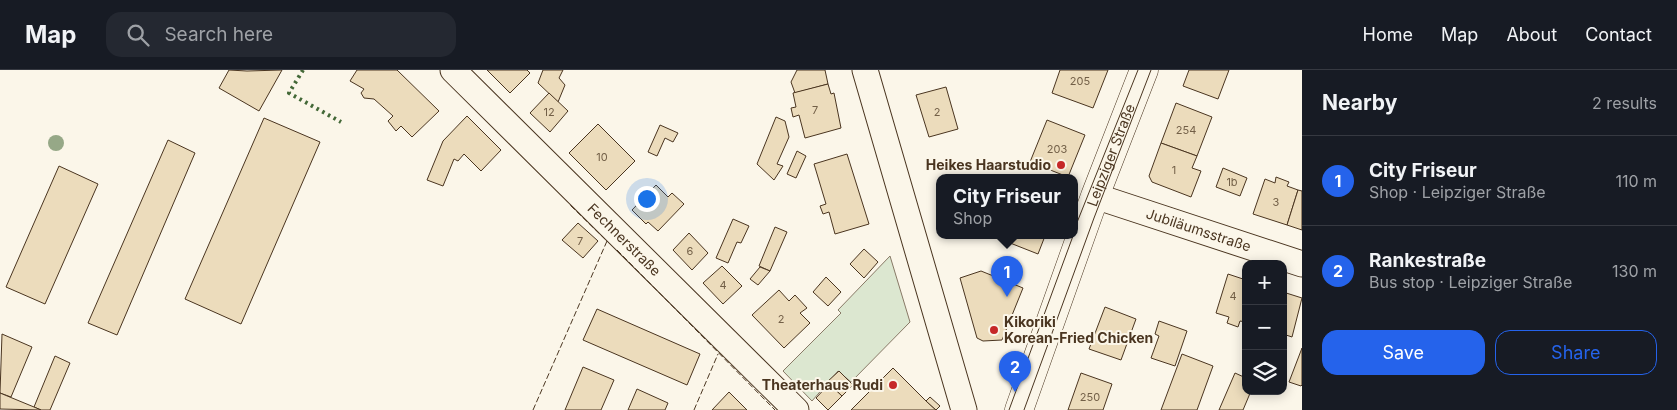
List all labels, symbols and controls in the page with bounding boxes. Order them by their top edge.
search box [106,12,456,57]
text: Map [25,20,76,49]
icon: search [124,21,152,49]
text: Search here [164,23,273,46]
text: Home [1363,24,1413,45]
text: Map [1441,24,1478,45]
text: About [1506,24,1557,45]
text: Contact [1585,24,1652,45]
house number: 205 [1070,74,1090,88]
text: Nearby [1322,90,1397,115]
text: 2 results [1592,93,1657,113]
street label: Leipziger Straße [1083,101,1138,208]
house number: 7 [812,103,818,117]
house number: 12 [543,105,555,119]
house number: 2 [934,105,940,119]
house number: 254 [1176,123,1196,137]
house number: 203 [1047,142,1067,156]
house number: 10 [596,150,608,164]
place label: Heikes Haarstudio [926,156,1051,173]
marker: Heikes Haarstudio [1055,159,1067,171]
text: City Friseur [1369,159,1477,182]
house number: 1 [1172,163,1176,177]
text: 1 [1335,171,1341,191]
text: 110 m [1615,171,1657,191]
popup [936,174,1078,239]
house number: 1b [1226,175,1238,189]
text: Shop · Leipziger Straße [1369,182,1546,202]
text: City Friseur [953,185,1061,208]
your location [634,186,660,212]
house number: 3 [1273,195,1280,209]
street label: Fechnerstraße [584,200,665,279]
street label: Jubiläumsstraße [1144,204,1253,255]
text: Shop [953,208,992,228]
house number: 7 [577,234,583,248]
house number: 6 [687,244,694,258]
text: Rankestraße [1369,249,1486,272]
pin: 1 [991,256,1023,297]
map controls [1242,260,1287,395]
button: + [1242,260,1287,305]
text: 2 [1333,261,1343,281]
text: 130 m [1612,261,1657,281]
text: Bus stop · Leipziger Straße [1369,272,1572,292]
house number: 4 [719,278,727,292]
house number: 4 [1229,289,1237,303]
button: − [1242,305,1287,350]
house number: 2 [778,312,784,326]
place label: Kikoriki Korean-Fried Chicken [1004,313,1153,346]
marker: Kikoriki Korean-Fried Chicken [988,324,1000,336]
button: Save [1322,330,1485,375]
button: Share [1495,330,1657,375]
button: layers [1242,350,1287,395]
pin: 2 [999,351,1031,392]
place label: Theaterhaus Rudi [762,376,883,393]
marker: Theaterhaus Rudi [887,379,899,391]
house number: 250 [1080,390,1100,404]

